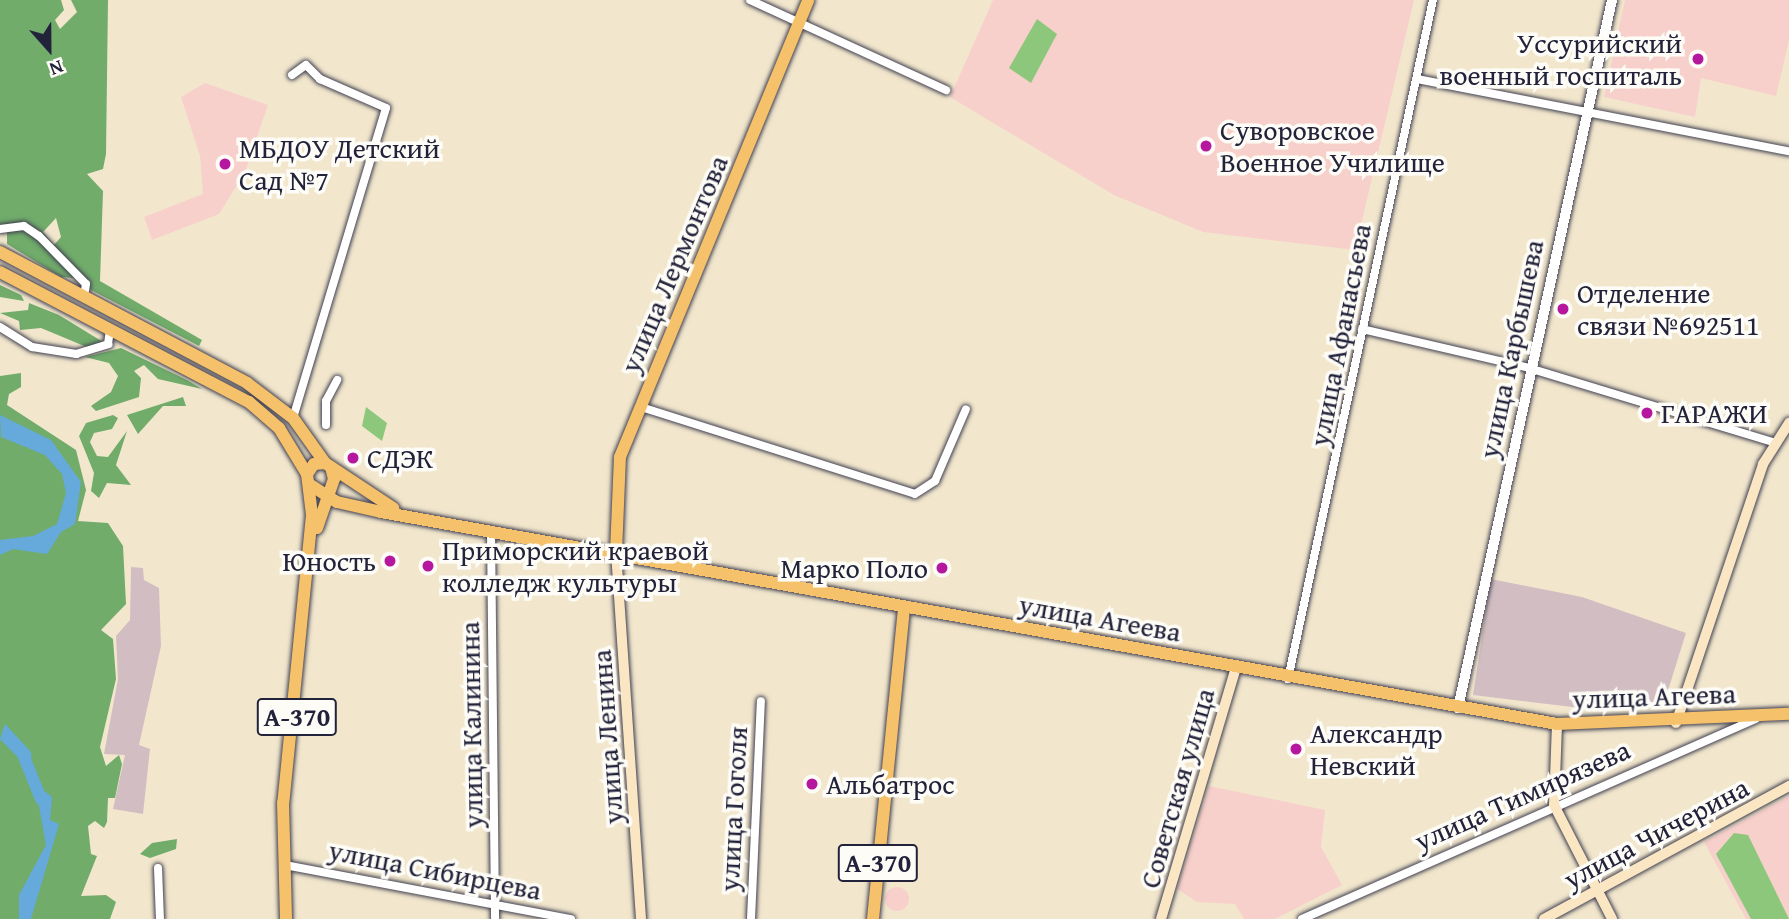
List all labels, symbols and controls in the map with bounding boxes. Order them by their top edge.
north arrow [14,14,84,84]
place label: Уссурийский военный госпиталь [1440,26,1682,92]
marker: Уссурийский военный госпиталь [1688,49,1708,69]
text: N [46,53,67,84]
place label: Суворовское Военное Училище [1220,113,1445,179]
place label: МБДОУ Детский Сад №7 [239,131,440,197]
marker: Суворовское Военное Училище [1198,138,1214,154]
street label: улица Лермонтова [613,150,735,378]
marker: МБДОУ Детский Сад №7 [217,156,233,172]
street label: улица Афанасьева [1302,221,1378,449]
street label: улица Карбышева [1471,237,1551,461]
place label: Отделение связи №692511 [1577,276,1760,342]
marker: Отделение связи №692511 [1555,301,1571,317]
place label: ГАРАЖИ [1661,396,1767,430]
marker: ГАРАЖИ [1639,405,1655,421]
place label: СДЭК [367,441,433,475]
marker: СДЭК [345,450,361,466]
place label: Приморский краевой колледж культуры [442,533,709,599]
place label: Юность [282,544,376,578]
place label: Марко Поло [780,551,928,585]
marker: Юность [382,553,398,569]
marker: Приморский краевой колледж культуры [420,558,436,574]
marker: Марко Поло [934,560,950,576]
street label: улица Агеева [1016,587,1184,649]
street label: улица Калинина [452,621,490,829]
street label: улица Ленина [584,648,630,826]
street label: улица Агеева [1572,676,1736,716]
street label: Советская улица [1132,684,1222,892]
road number: А-370 [257,694,337,740]
place label: Александр Невский [1310,716,1442,782]
street label: улица Гоголя [712,726,754,892]
street label: улица Тимирязева [1409,732,1635,858]
marker: Александр Невский [1288,741,1304,757]
place label: Альбатрос [826,767,955,801]
street label: улица Чичерина [1558,770,1754,896]
marker: Альбатрос [804,776,820,792]
street label: улица Сибирцева [326,833,544,907]
road number: А-370 [838,841,918,886]

